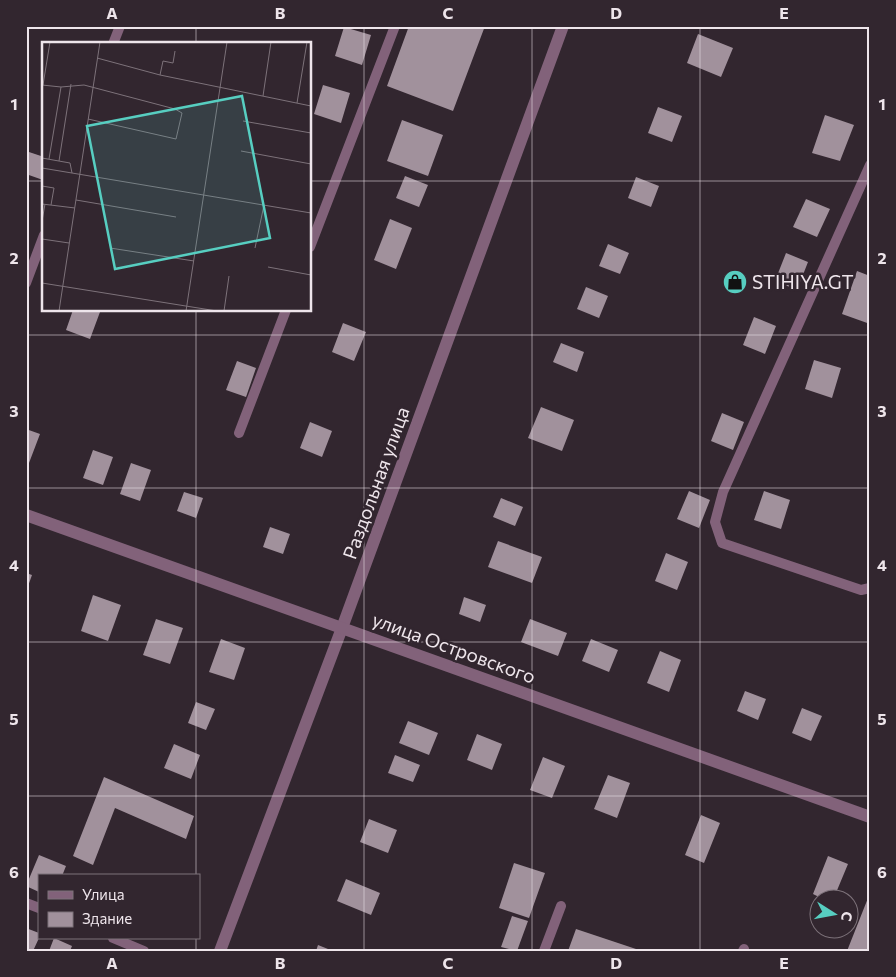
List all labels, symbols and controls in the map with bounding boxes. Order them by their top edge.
text: A [106,3,118,22]
text: B [275,3,286,22]
text: C [443,3,454,22]
text: D [610,3,622,22]
text: E [779,3,789,22]
inset map [42,42,311,311]
text: 1 [10,94,18,113]
text: 1 [878,94,886,113]
text: 2 [9,248,19,267]
text: 2 [877,248,887,267]
shop icon: STIHIYA.GT [722,269,748,295]
place label: STIHIYA.GT [752,270,854,293]
text: 3 [9,401,19,420]
text: 3 [877,401,887,420]
street label: Раздольная улица [337,404,414,562]
text: 4 [9,555,19,574]
text: 4 [877,555,887,574]
street label: улица Островского [369,607,539,688]
text: 5 [9,709,19,728]
text: 5 [877,709,887,728]
text: 6 [9,862,19,881]
text: 6 [877,862,887,881]
legend [38,874,200,940]
text: Улица [82,885,124,903]
north arrow [808,890,858,940]
text: Здание [82,909,132,927]
text: С [838,910,857,923]
text: A [106,953,118,972]
text: B [275,953,286,972]
text: C [443,953,454,972]
text: D [610,953,622,972]
text: E [779,953,789,972]

